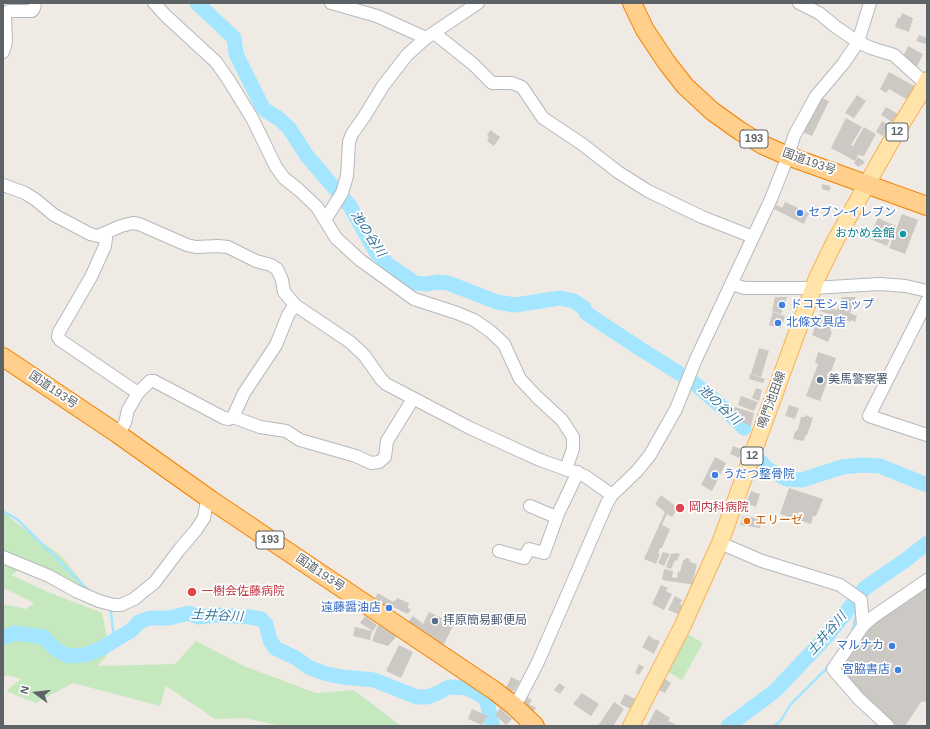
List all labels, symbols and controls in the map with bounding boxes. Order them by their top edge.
road number: 12 [886,123,908,141]
road number: 193 [740,130,768,148]
street label: 国道193号 [780,146,838,178]
place label: セブン-イレブン [808,206,896,220]
water label: 池の谷川 [347,208,389,260]
marker: セブン-イレブン [795,208,805,218]
place label: おかめ会館 [835,227,895,241]
marker: おかめ会館 [898,229,908,239]
place label: ドコモショップ [790,298,874,312]
marker: ドコモショップ [777,300,787,310]
place label: 北條文具店 [786,316,846,330]
marker: 北條文具店 [773,318,783,328]
street label: 国道193号 [26,368,80,412]
street label: 鳴門池田線 [755,369,789,431]
place label: 美馬警察署 [828,373,888,387]
marker: 美馬警察署 [815,375,825,385]
water label: 池の谷川 [695,382,743,428]
road number: 12 [741,447,763,465]
place label: うだつ整骨院 [723,468,795,482]
marker: うだつ整骨院 [710,470,720,480]
place label: 岡内科病院 [689,501,749,515]
marker: 岡内科病院 [674,502,686,514]
place label: エリーゼ [755,514,803,528]
marker: エリーゼ [742,516,752,526]
road number: 193 [256,531,284,549]
street label: 国道193号 [293,551,347,595]
place label: 一樹会佐藤病院 [201,585,285,599]
marker: 一樹会佐藤病院 [186,586,198,598]
place label: 遠藤醤油店 [321,601,381,615]
marker: 遠藤醤油店 [384,603,394,613]
water label: 土井谷川 [191,607,243,625]
water label: 土井谷川 [804,609,850,659]
place label: 拝原簡易郵便局 [443,614,527,628]
marker: 拝原簡易郵便局 [430,616,440,626]
place label: マルナカ [836,639,884,653]
marker: マルナカ [887,641,897,651]
place label: 宮脇書店 [842,663,890,677]
marker: 宮脇書店 [893,665,903,675]
north arrow [16,673,56,713]
text: N [18,685,31,695]

